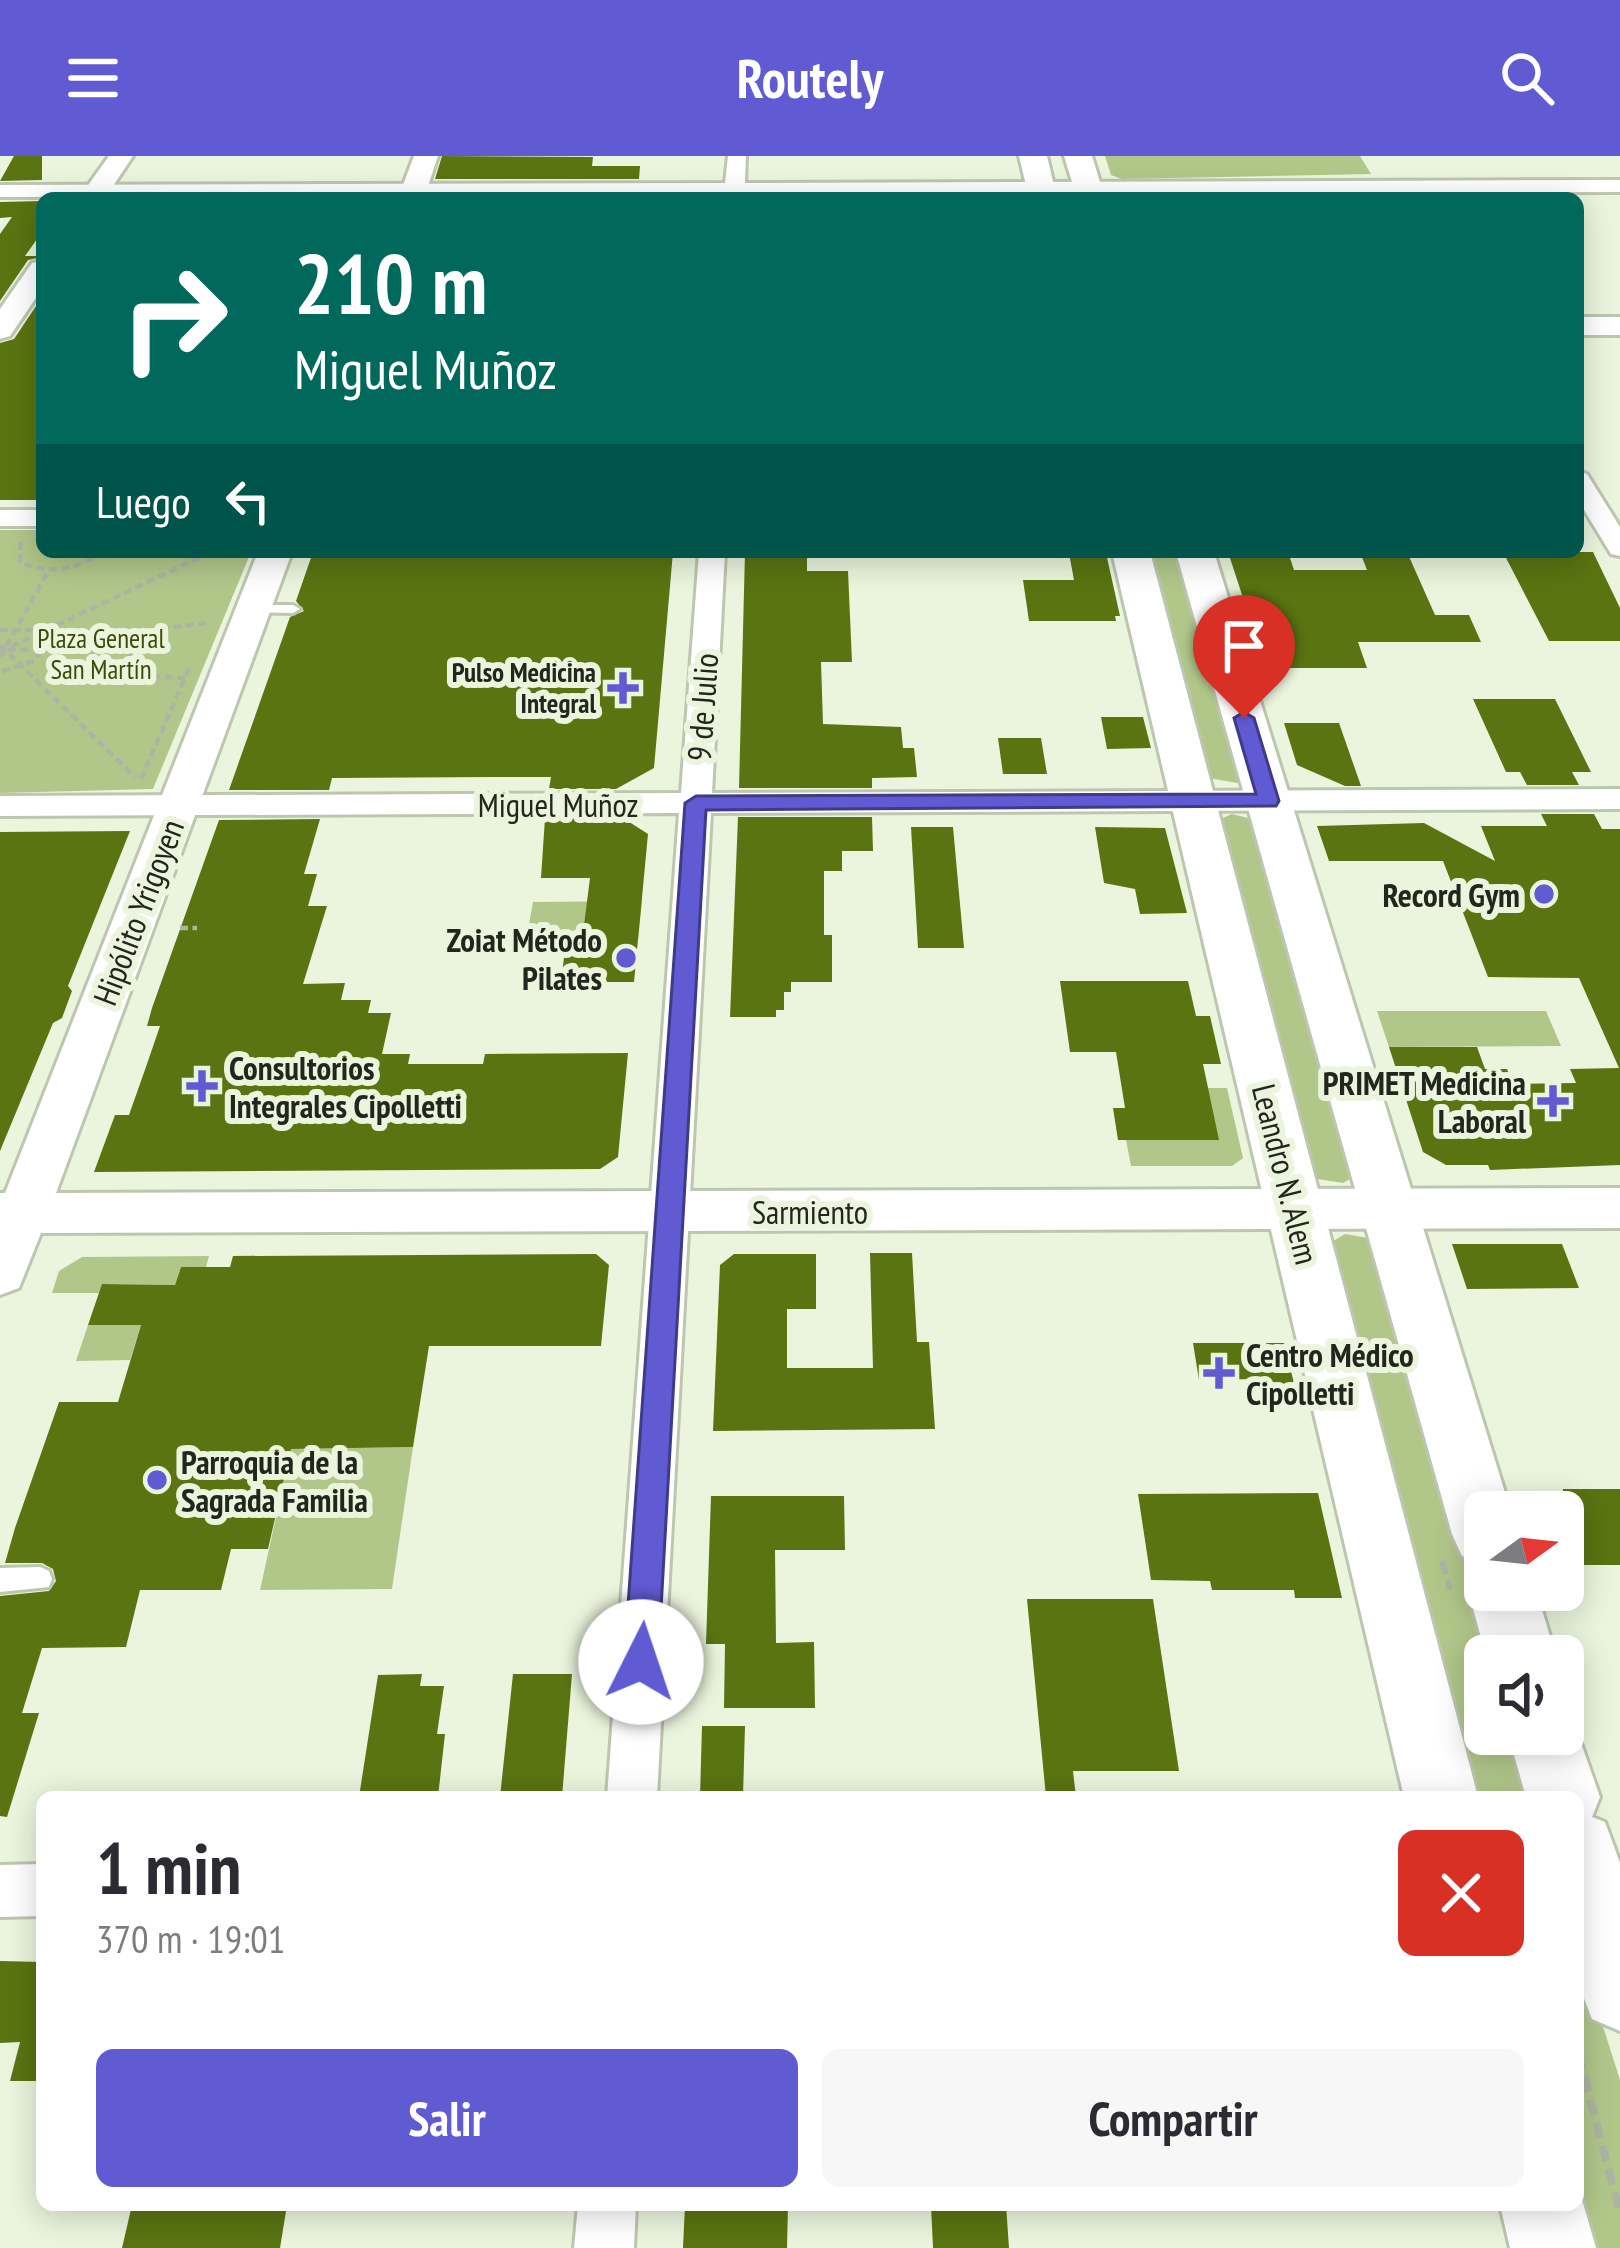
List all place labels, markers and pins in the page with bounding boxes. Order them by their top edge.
pin [1193,595,1295,718]
place label: Pulso Medicina Integral [452,655,596,720]
marker: Pulso Medicina Integral [607,672,639,704]
place label: Record Gym [1382,873,1520,916]
marker: Record Gym [1531,881,1557,907]
place label: Zoiat Método Pilates [446,918,602,999]
marker: Zoiat Método Pilates [613,945,639,971]
place label: Consultorios Integrales Cipolletti [229,1046,462,1127]
place label: PRIMET Medicina Laboral [1323,1061,1527,1142]
marker: Consultorios Integrales Cipolletti [186,1070,218,1102]
marker: PRIMET Medicina Laboral [1537,1085,1569,1117]
place label: Centro Médico Cipolletti [1246,1333,1414,1414]
marker: Centro Médico Cipolletti [1203,1357,1235,1389]
place label: Parroquia de la Sagrada Familia [181,1440,368,1521]
marker: Parroquia de la Sagrada Familia [144,1467,170,1493]

